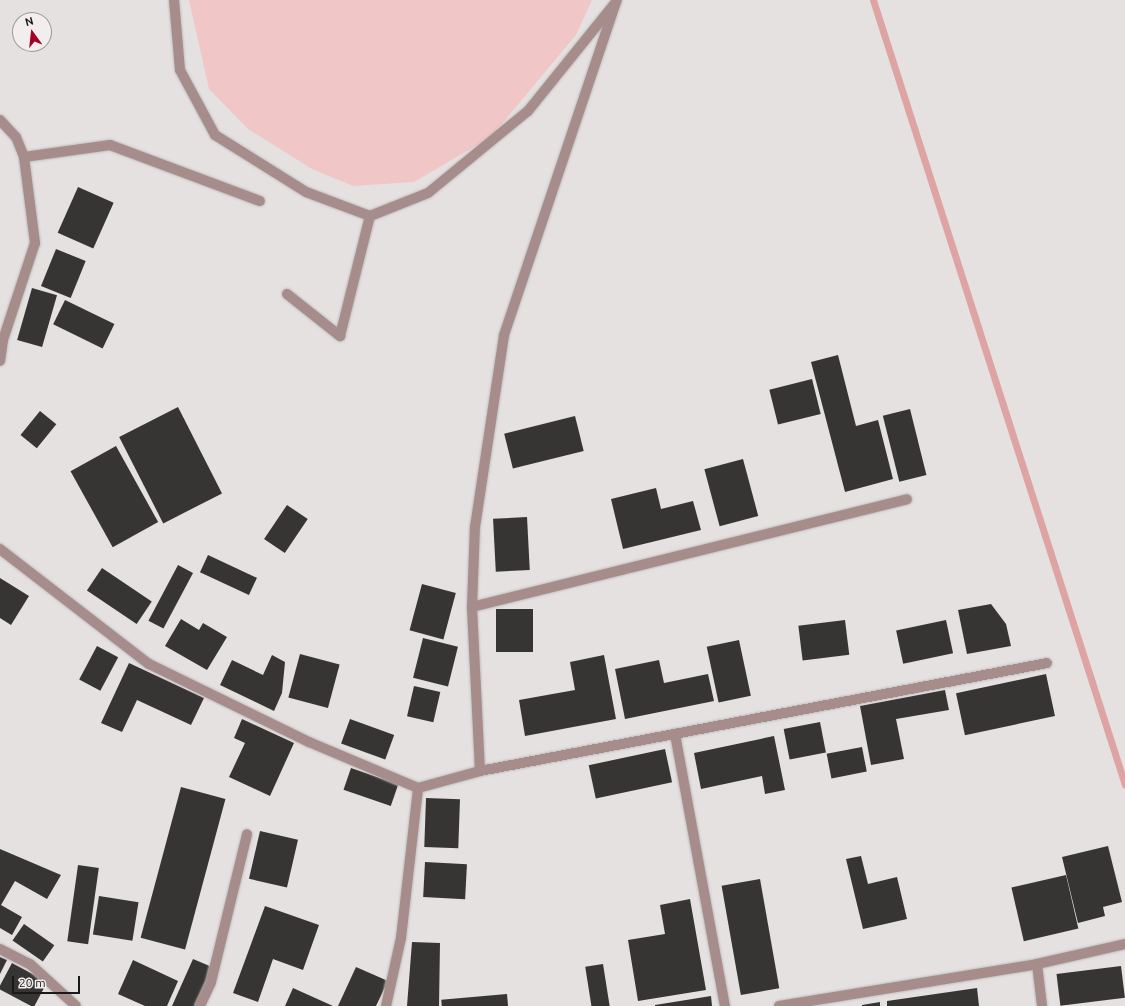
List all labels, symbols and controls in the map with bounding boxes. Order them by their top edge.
north arrow [12,12,52,52]
text: N [24,15,35,28]
scale bar [14,968,82,994]
text: 20 m [19,976,46,989]

